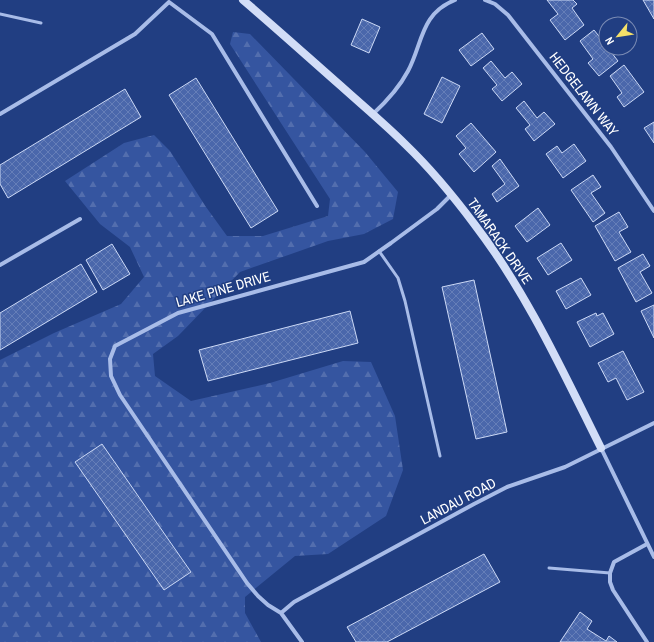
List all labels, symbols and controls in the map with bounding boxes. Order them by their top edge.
north arrow [598,16,638,56]
text: N [602,35,617,47]
street label: HEDGELAWN WAY [546,48,623,140]
street label: TAMARACK DRIVE [464,194,536,288]
street label: LAKE PINE DRIVE [174,267,272,311]
street label: LANDAU ROAD [417,474,499,528]

